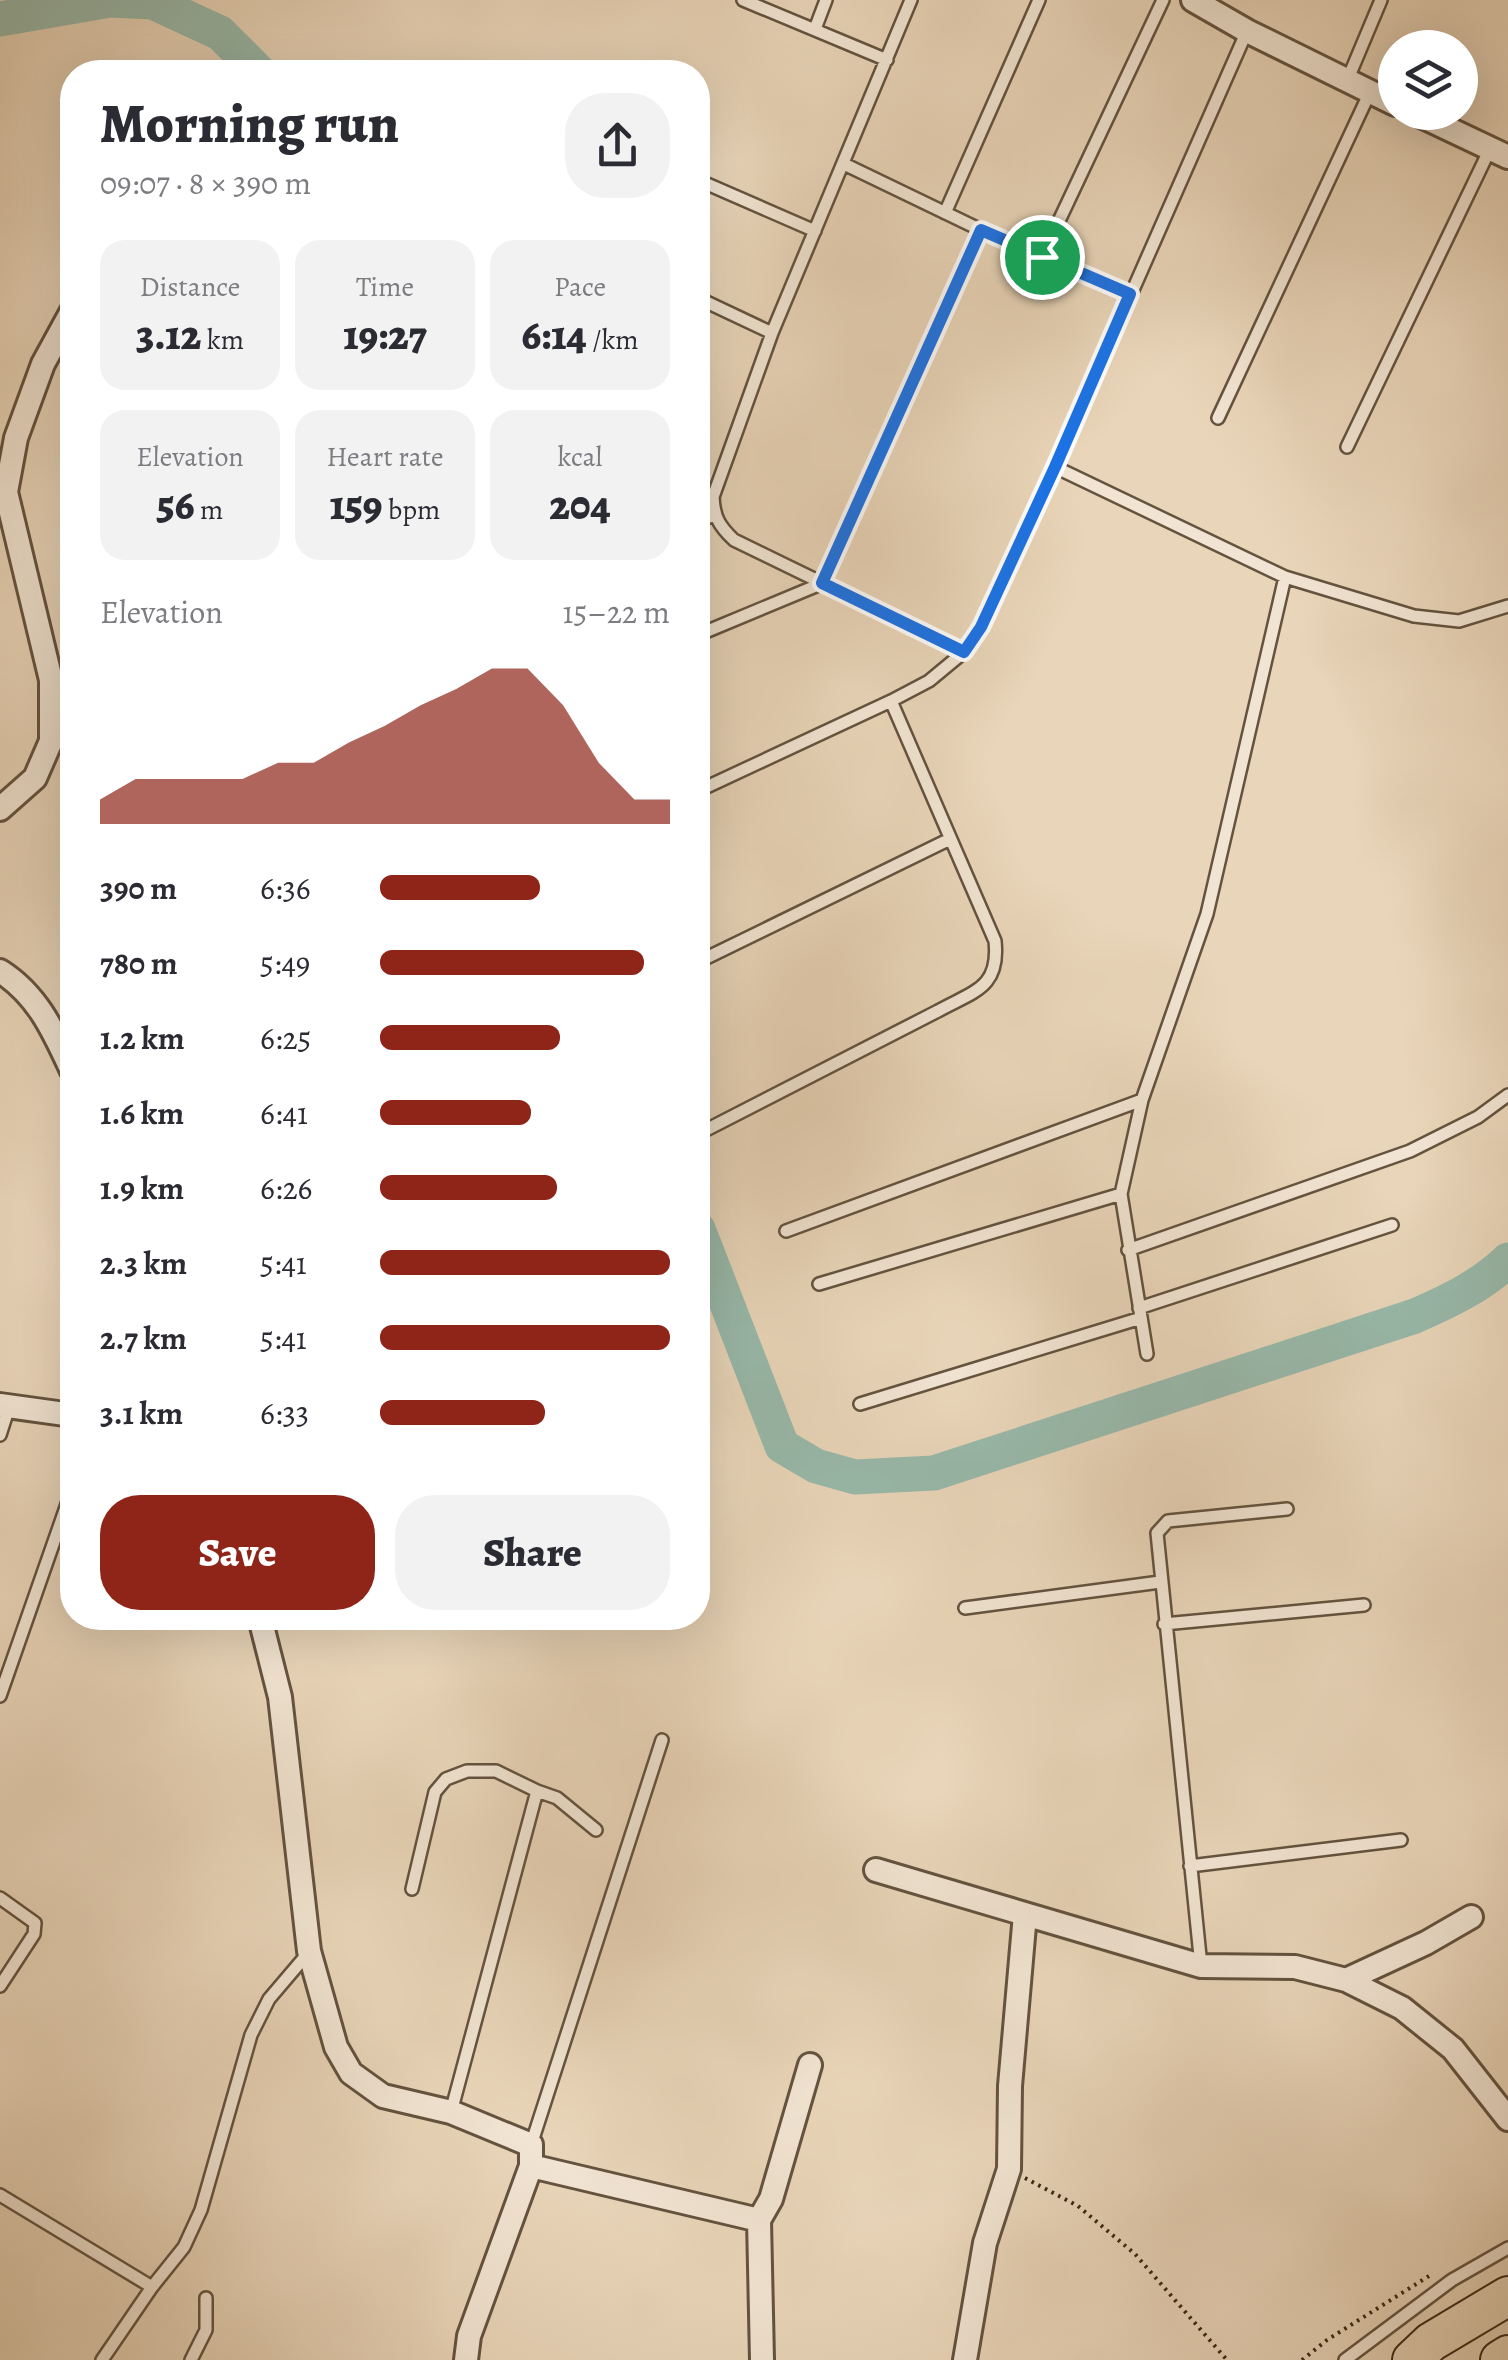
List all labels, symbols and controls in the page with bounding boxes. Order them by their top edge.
map controls [1378,30,1478,130]
button: layers [1378,30,1478,130]
text: Morning run [100,86,399,161]
button: share [565,93,670,198]
text: 09:07 · 8 × 390 m [100,161,311,205]
pin [1000,215,1085,300]
icon: arrive [1015,230,1070,285]
text: Distance [140,268,240,306]
text: Time [356,268,414,306]
text: Pace [554,268,606,306]
text: 3.12 [136,306,201,363]
text: 19:27 [343,306,427,363]
text: 6:14 [521,306,587,363]
text: km [201,321,244,359]
text: /km [587,321,639,359]
text: Elevation [136,438,244,476]
text: Heart rate [327,438,443,476]
text: kcal [558,438,602,476]
text: 56 [157,476,194,533]
text: 159 [330,476,383,533]
text: 204 [549,476,611,533]
text: m [194,491,223,529]
text: bpm [383,491,440,529]
text: Elevation [100,590,223,634]
text: 15–22 m [562,590,670,634]
text: 390 m [100,866,177,910]
text: 6:36 [260,866,311,910]
text: 780 m [100,941,178,985]
text: 5:49 [260,941,310,985]
text: 1.2 km [100,1016,185,1060]
text: 6:25 [260,1016,311,1060]
text: 1.6 km [100,1091,184,1135]
text: 6:41 [260,1091,308,1135]
text: 1.9 km [100,1166,184,1210]
text: 6:26 [260,1166,312,1210]
text: 2.3 km [100,1241,187,1285]
text: 5:41 [260,1241,307,1285]
text: 2.7 km [100,1316,187,1360]
text: 5:41 [260,1316,307,1360]
text: 3.1 km [100,1391,183,1435]
text: 6:33 [260,1391,309,1435]
button: Save [100,1495,375,1610]
button: Share [395,1495,670,1610]

